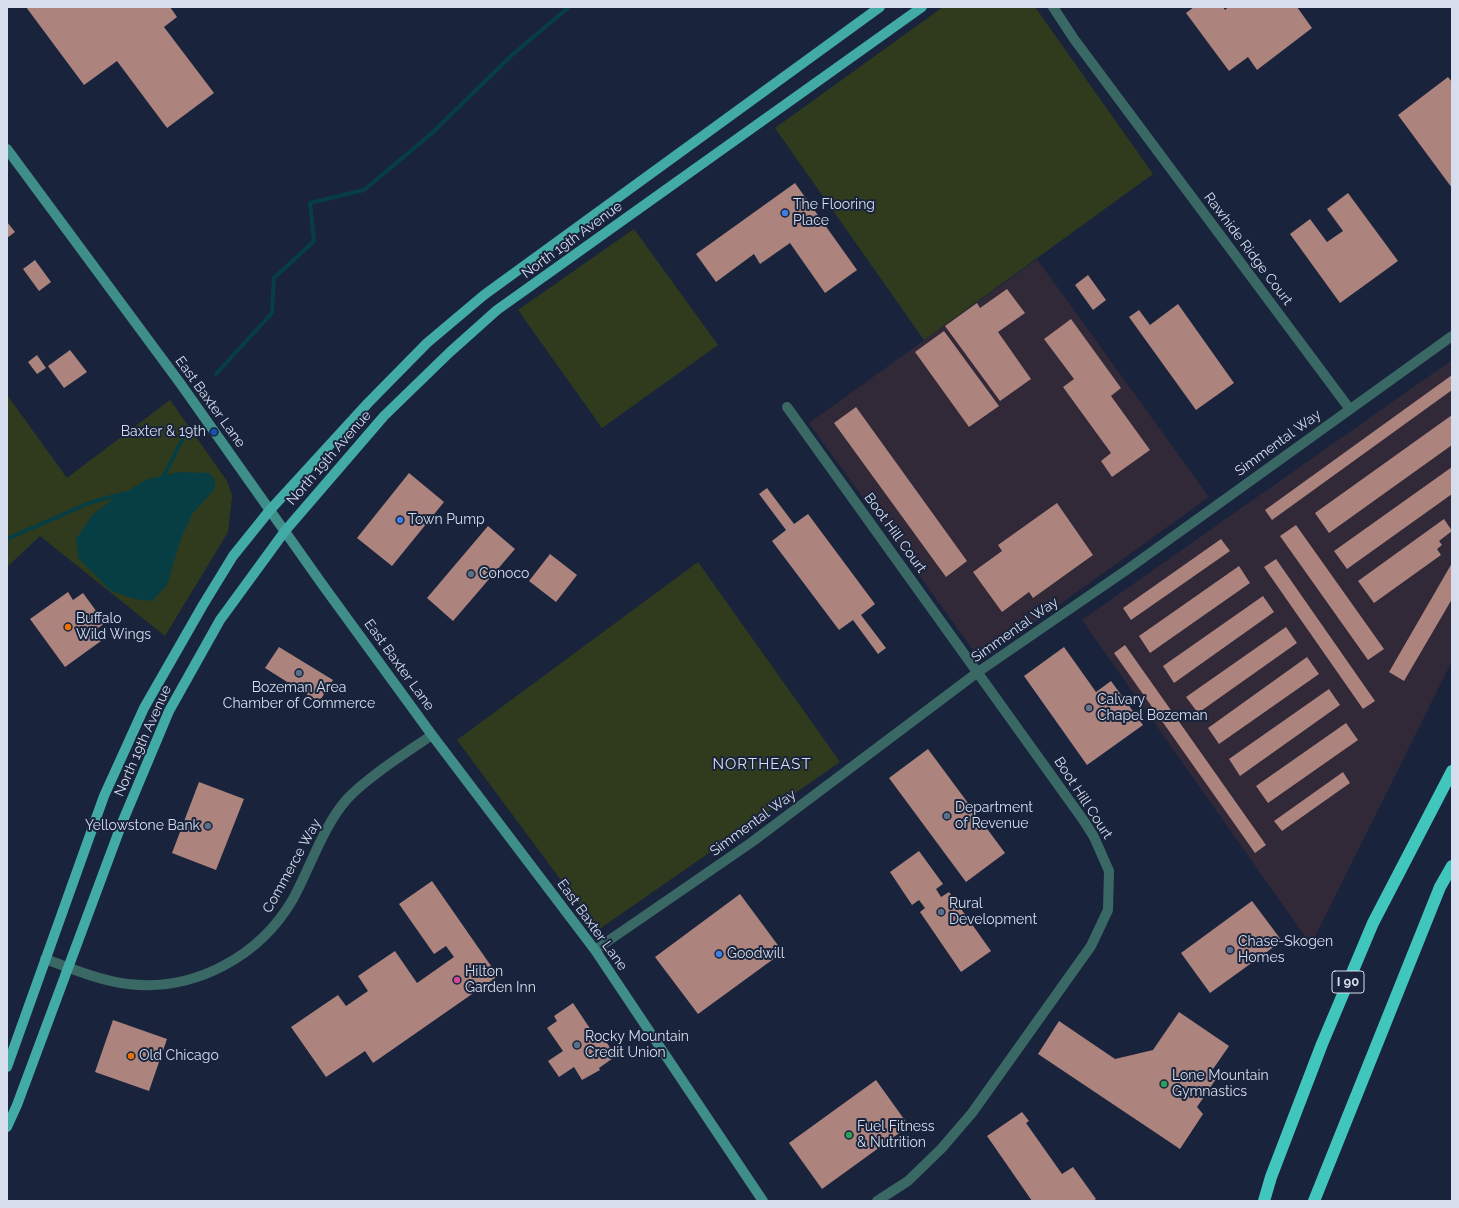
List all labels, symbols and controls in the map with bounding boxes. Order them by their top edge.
street label: Rawhide Ridge Court [1200,189,1296,309]
place label: The Flooring Place [793,197,875,230]
street label: North 19th Avenue [518,198,626,282]
marker: The Flooring Place [780,208,790,218]
street label: East Baxter Lane [171,353,249,451]
street label: Simmental Way [1232,406,1324,480]
street label: North 19th Avenue [283,407,375,509]
place label: Baxter & 19th [121,424,206,440]
marker: Baxter & 19th [209,427,219,437]
street label: Boot Hill Court [860,490,930,576]
place label: Town Pump [408,512,485,528]
marker: Town Pump [395,515,405,525]
place label: Conoco [479,566,529,582]
marker: Conoco [466,569,476,579]
street label: Simmental Way [968,594,1062,666]
place label: Buffalo Wild Wings [76,611,151,644]
street label: East Baxter Lane [360,616,438,714]
marker: Buffalo Wild Wings [63,622,73,632]
marker: Bozeman Area Chamber of Commerce [294,668,304,678]
place label: Bozeman Area Chamber of Commerce [223,680,375,712]
street label: North 19th Avenue [111,683,175,799]
place label: Calvary Chapel Bozeman [1097,692,1208,724]
marker: Calvary Chapel Bozeman [1084,703,1094,713]
street label: Boot Hill Court [1050,754,1116,842]
district label: NORTHEAST [712,755,812,773]
street label: Simmental Way [707,786,799,860]
place label: Department of Revenue [955,800,1033,832]
marker: Department of Revenue [942,811,952,821]
street label: Commerce Way [259,816,325,916]
place label: Yellowstone Bank [85,818,200,834]
marker: Yellowstone Bank [203,821,213,831]
street label: East Baxter Lane [553,876,631,974]
place label: Rural Development [949,896,1037,928]
marker: Rural Development [936,907,946,917]
place label: Chase-Skogen Homes [1238,934,1333,966]
marker: Chase-Skogen Homes [1225,945,1235,955]
place label: Goodwill [727,946,784,962]
marker: Goodwill [714,949,724,959]
place label: Hilton Garden Inn [465,964,536,996]
road number: I 90 [1332,971,1364,993]
marker: Hilton Garden Inn [452,975,462,985]
place label: Rocky Mountain Credit Union [585,1029,689,1062]
marker: Rocky Mountain Credit Union [572,1040,582,1050]
place label: Old Chicago [139,1048,219,1064]
marker: Old Chicago [126,1051,136,1061]
place label: Lone Mountain Gymnastics [1172,1068,1269,1100]
marker: Lone Mountain Gymnastics [1159,1079,1169,1089]
place label: Fuel Fitness & Nutrition [857,1119,935,1152]
marker: Fuel Fitness & Nutrition [844,1130,854,1140]

